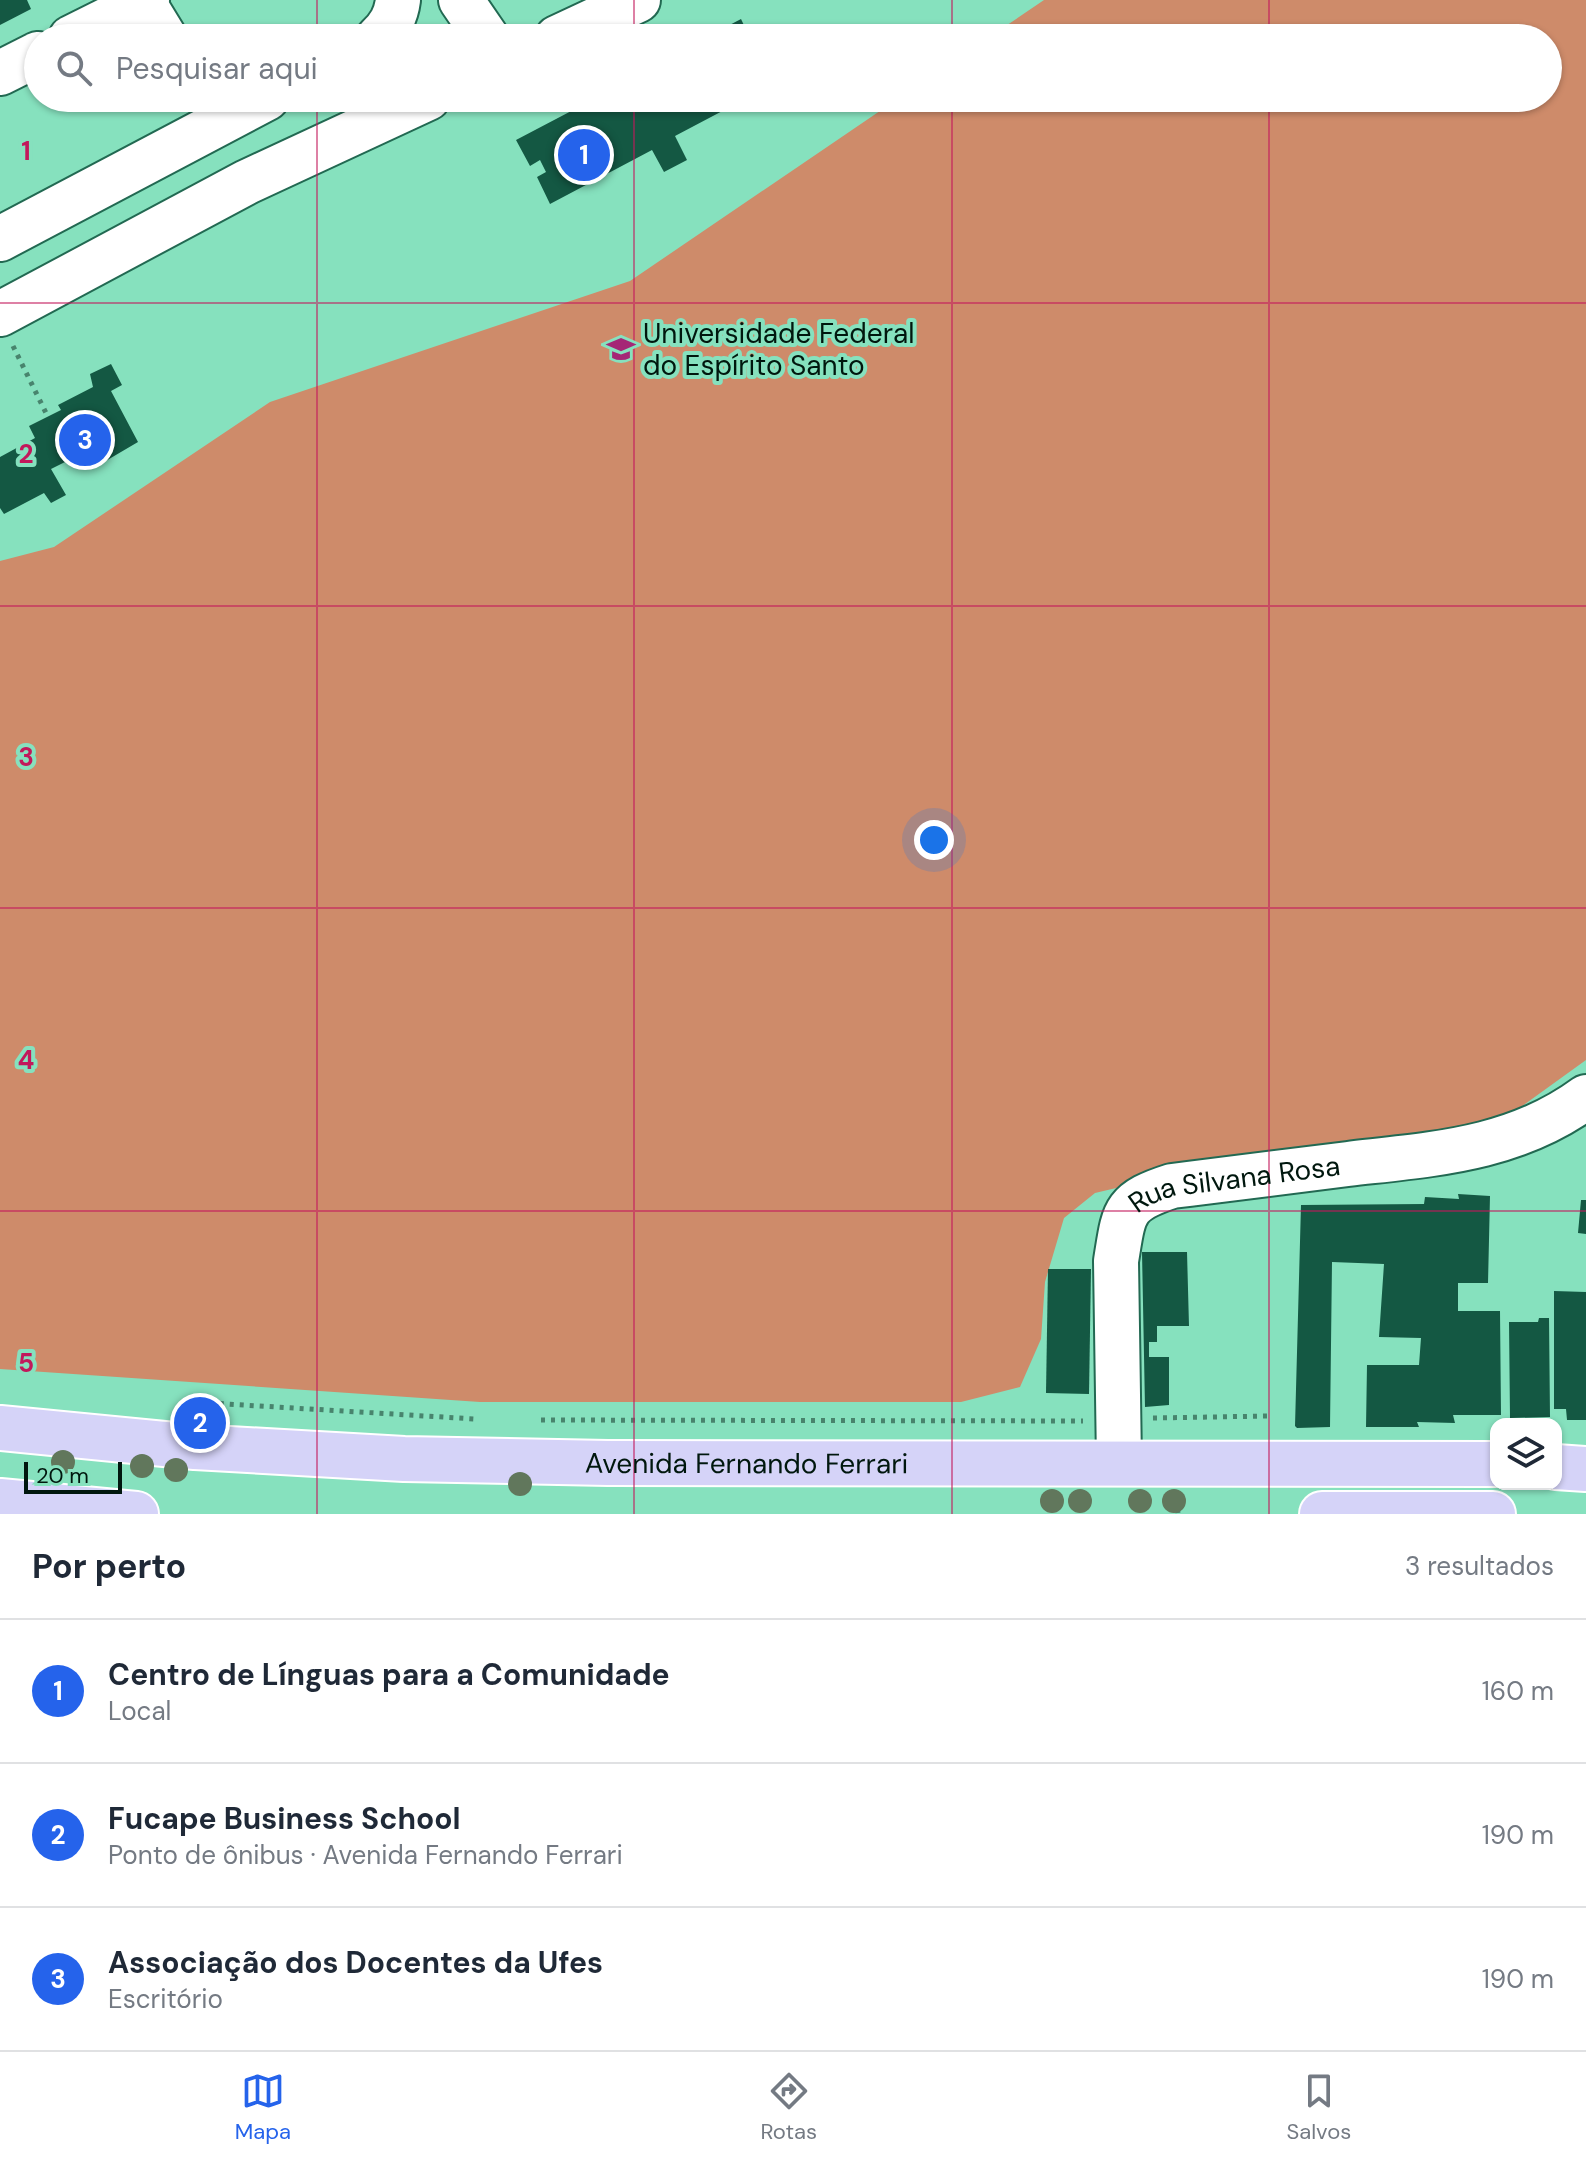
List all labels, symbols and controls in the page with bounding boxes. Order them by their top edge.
search box [24,24,1562,112]
icon: search [52,46,96,90]
text: Pesquisar aqui [116,49,318,88]
pin: 1 [558,125,610,185]
text: 1 [21,134,31,168]
place label: Universidade Federal do Espírito Santo [643,315,915,384]
school or university icon: Universidade Federal do Espírito Santo [606,334,636,364]
pin: 3 [59,410,111,470]
text: 2 [18,437,34,471]
text: 3 [18,740,34,774]
your location [914,820,954,860]
text: 4 [18,1043,34,1077]
street label: Rua Silvana Rosa [1121,1147,1342,1221]
text: 5 [18,1346,34,1380]
pin: 2 [174,1393,226,1453]
map controls [1490,1418,1562,1490]
button: layers [1490,1418,1562,1490]
street label: Avenida Fernando Ferrari [585,1445,908,1482]
scale bar [24,1458,122,1494]
text: 20 m [36,1461,89,1490]
text: Por perto [32,1544,186,1589]
text: 3 resultados [1405,1549,1554,1583]
text: Centro de Línguas para a Comunidade [108,1655,670,1694]
text: 1 [53,1674,63,1708]
text: 160 m [1482,1674,1554,1708]
text: Local [108,1694,171,1728]
text: Fucape Business School [108,1799,461,1838]
text: 2 [50,1818,66,1852]
text: 190 m [1482,1818,1554,1852]
text: Ponto de ônibus · Avenida Fernando Ferrari [108,1838,623,1872]
text: Associação dos Docentes da Ufes [108,1943,603,1982]
text: 3 [50,1962,66,1996]
text: 190 m [1482,1962,1554,1996]
text: Escritório [108,1982,223,2016]
tab: Mapa [235,2069,291,2146]
tab: Rotas [760,2069,817,2146]
tab: Salvos [1286,2069,1351,2146]

